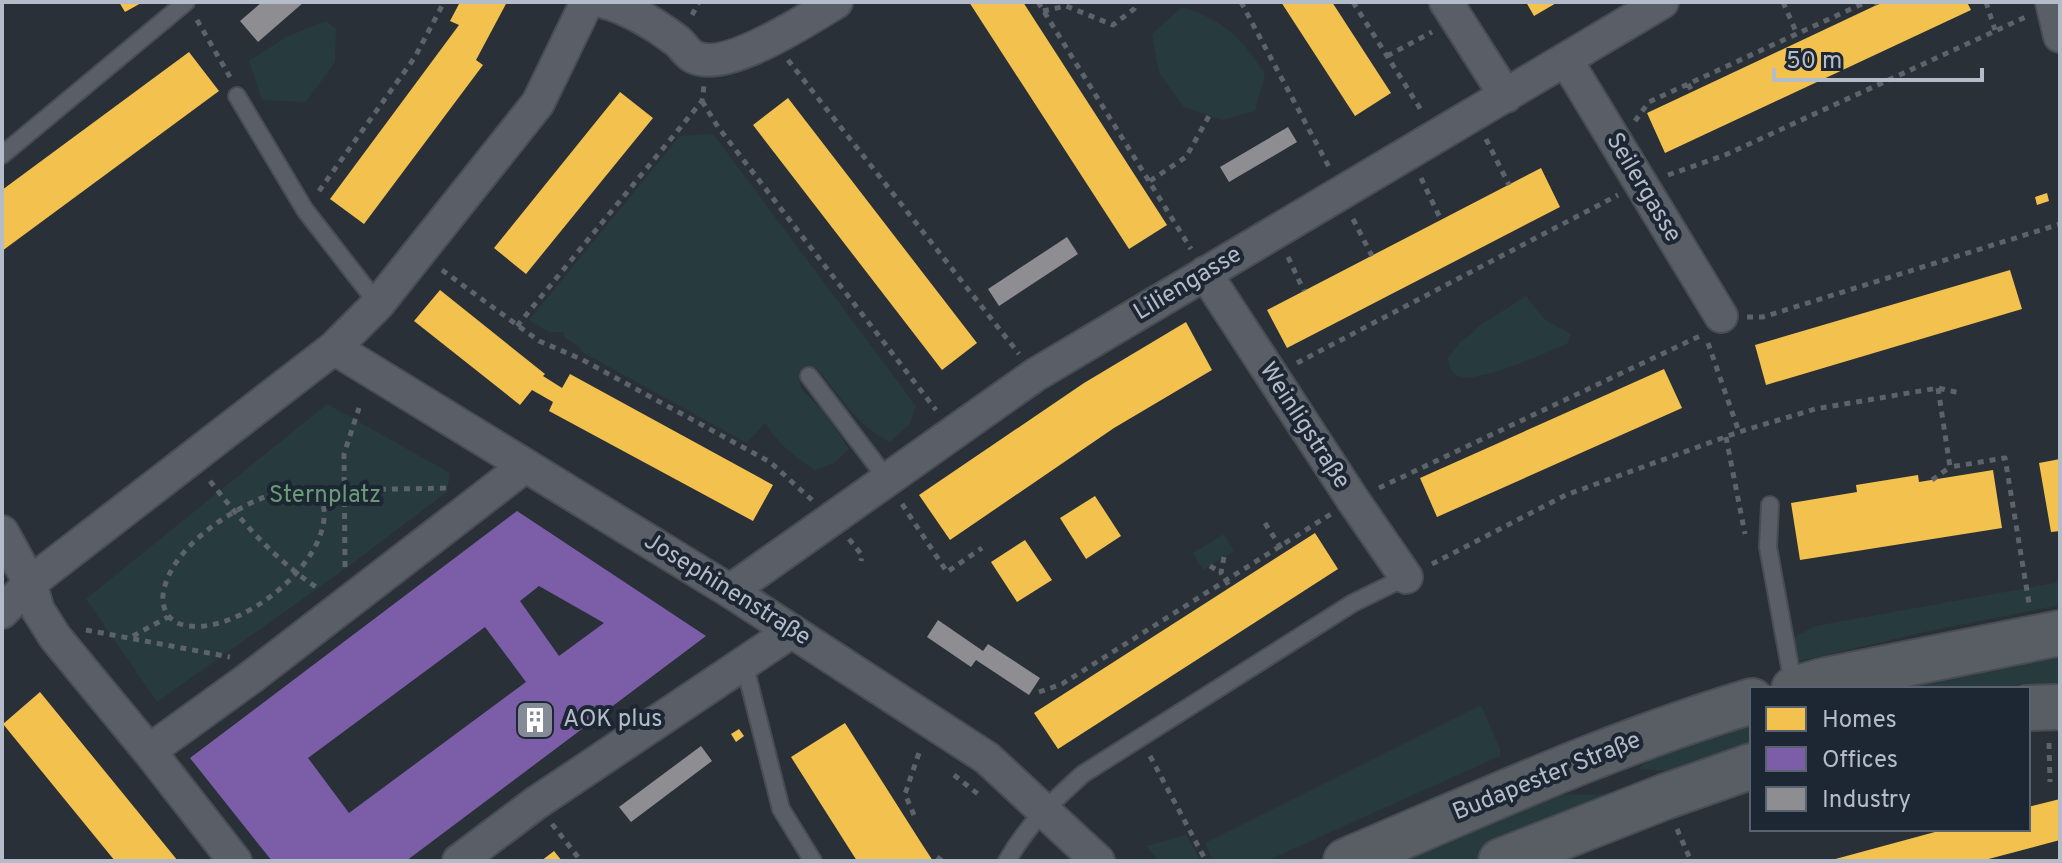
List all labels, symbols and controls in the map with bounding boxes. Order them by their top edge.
scale bar [1774,32,1982,82]
text: 50 m [1786,47,1842,77]
street label: Seilergasse [1599,128,1687,248]
street label: Liliengasse [1129,240,1247,328]
street label: Weinligstraße [1252,357,1356,495]
park label: Sternplatz [269,481,381,511]
street label: Josephinenstraße [638,527,816,653]
legend [1750,687,2030,831]
building icon: AOK plus [514,699,556,741]
place label: AOK plus [563,705,662,735]
text: Homes [1822,706,1897,736]
street label: Budapester Straße [1449,726,1645,828]
text: Offices [1822,746,1898,776]
text: Industry [1822,786,1911,816]

